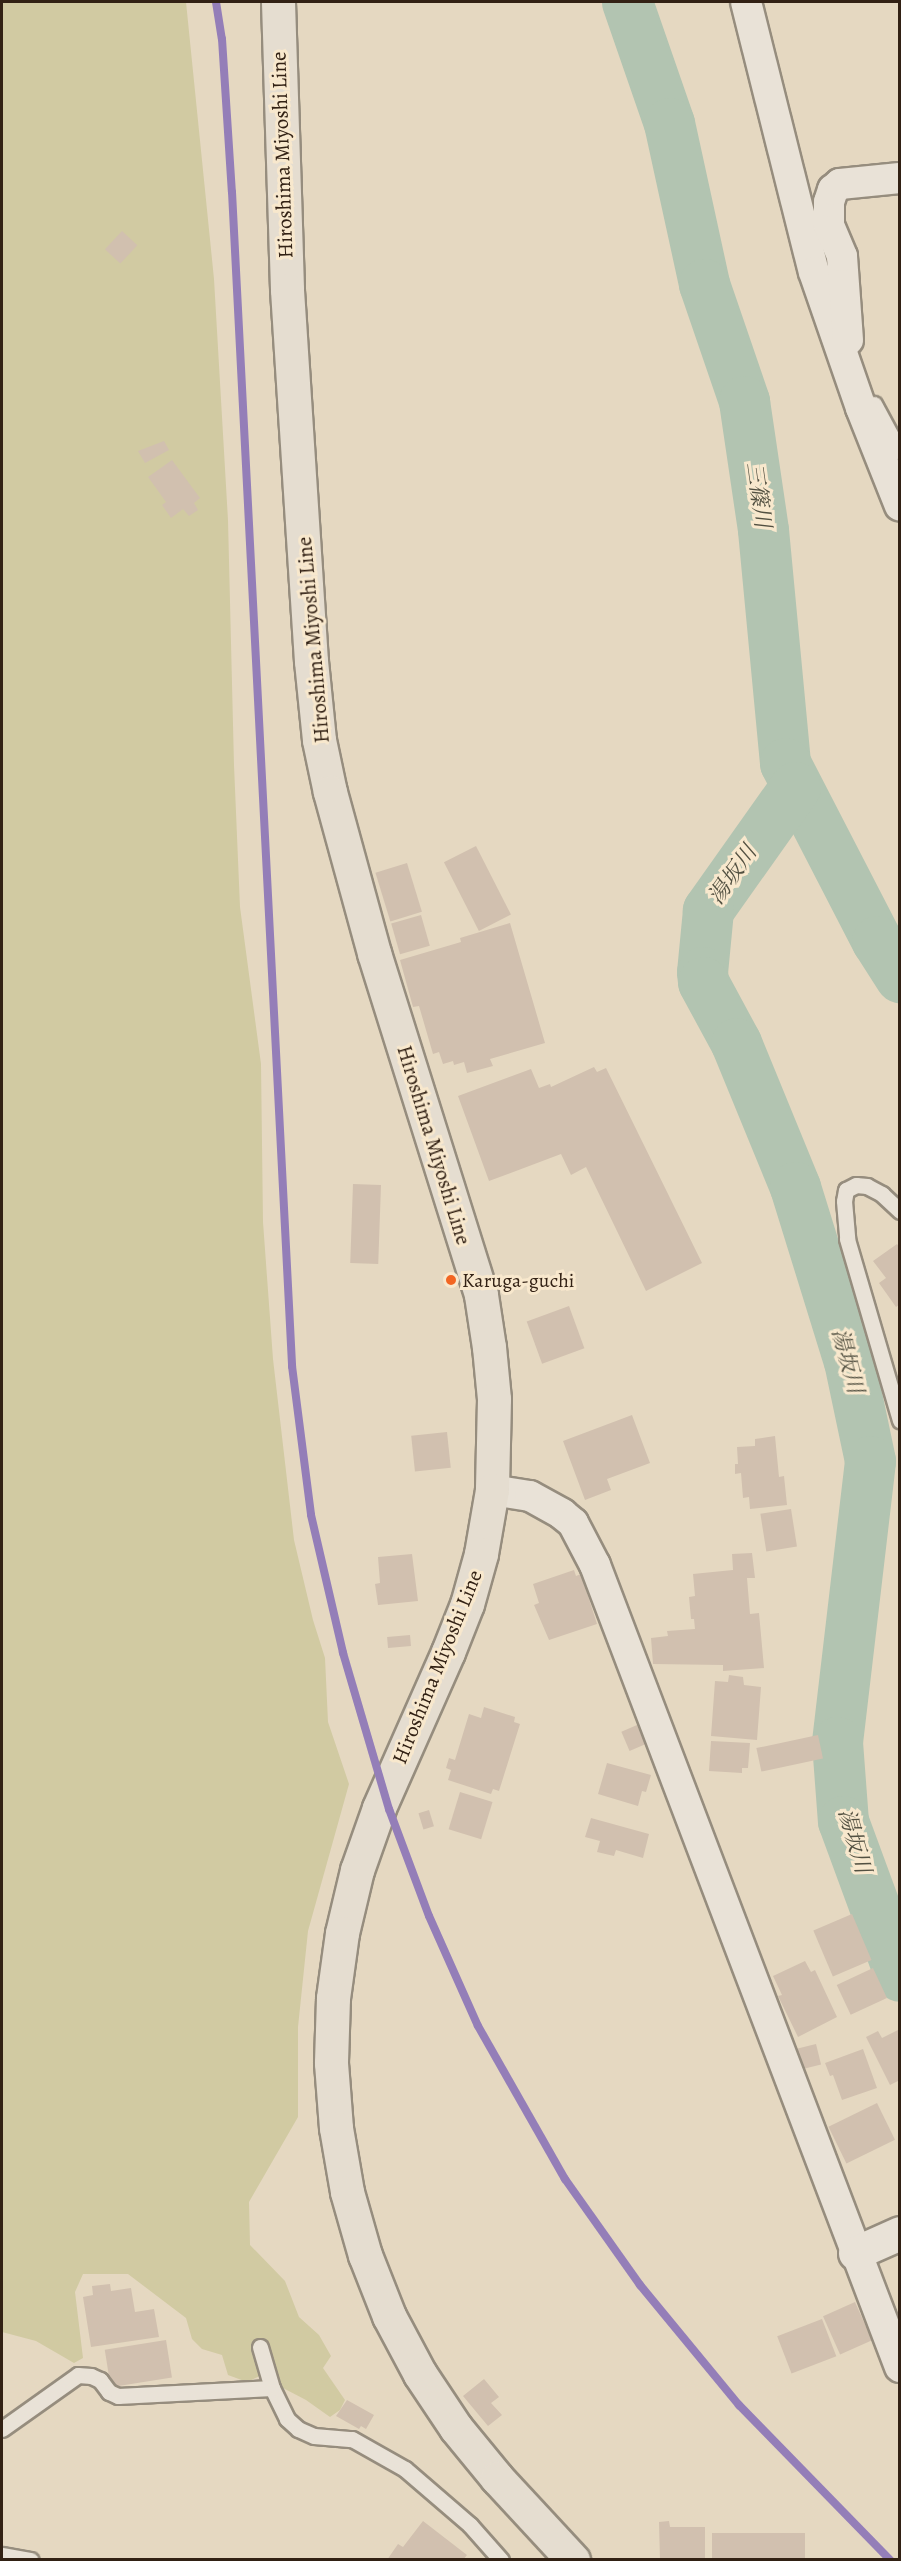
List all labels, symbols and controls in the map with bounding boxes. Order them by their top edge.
street label: Hiroshima Miyoshi Line [266,51,298,259]
water label: 三篠川 [740,460,776,530]
street label: Hiroshima Miyoshi Line [291,536,335,744]
water label: 湯坂川 [703,840,763,910]
street label: Hiroshima Miyoshi Line [392,1042,476,1248]
place label: Karuga-guchi [462,1268,574,1292]
marker: Karuga-guchi [445,1274,457,1286]
water label: 湯坂川 [826,1326,868,1396]
street label: Hiroshima Miyoshi Line [387,1566,487,1768]
water label: 湯坂川 [832,1806,876,1876]

